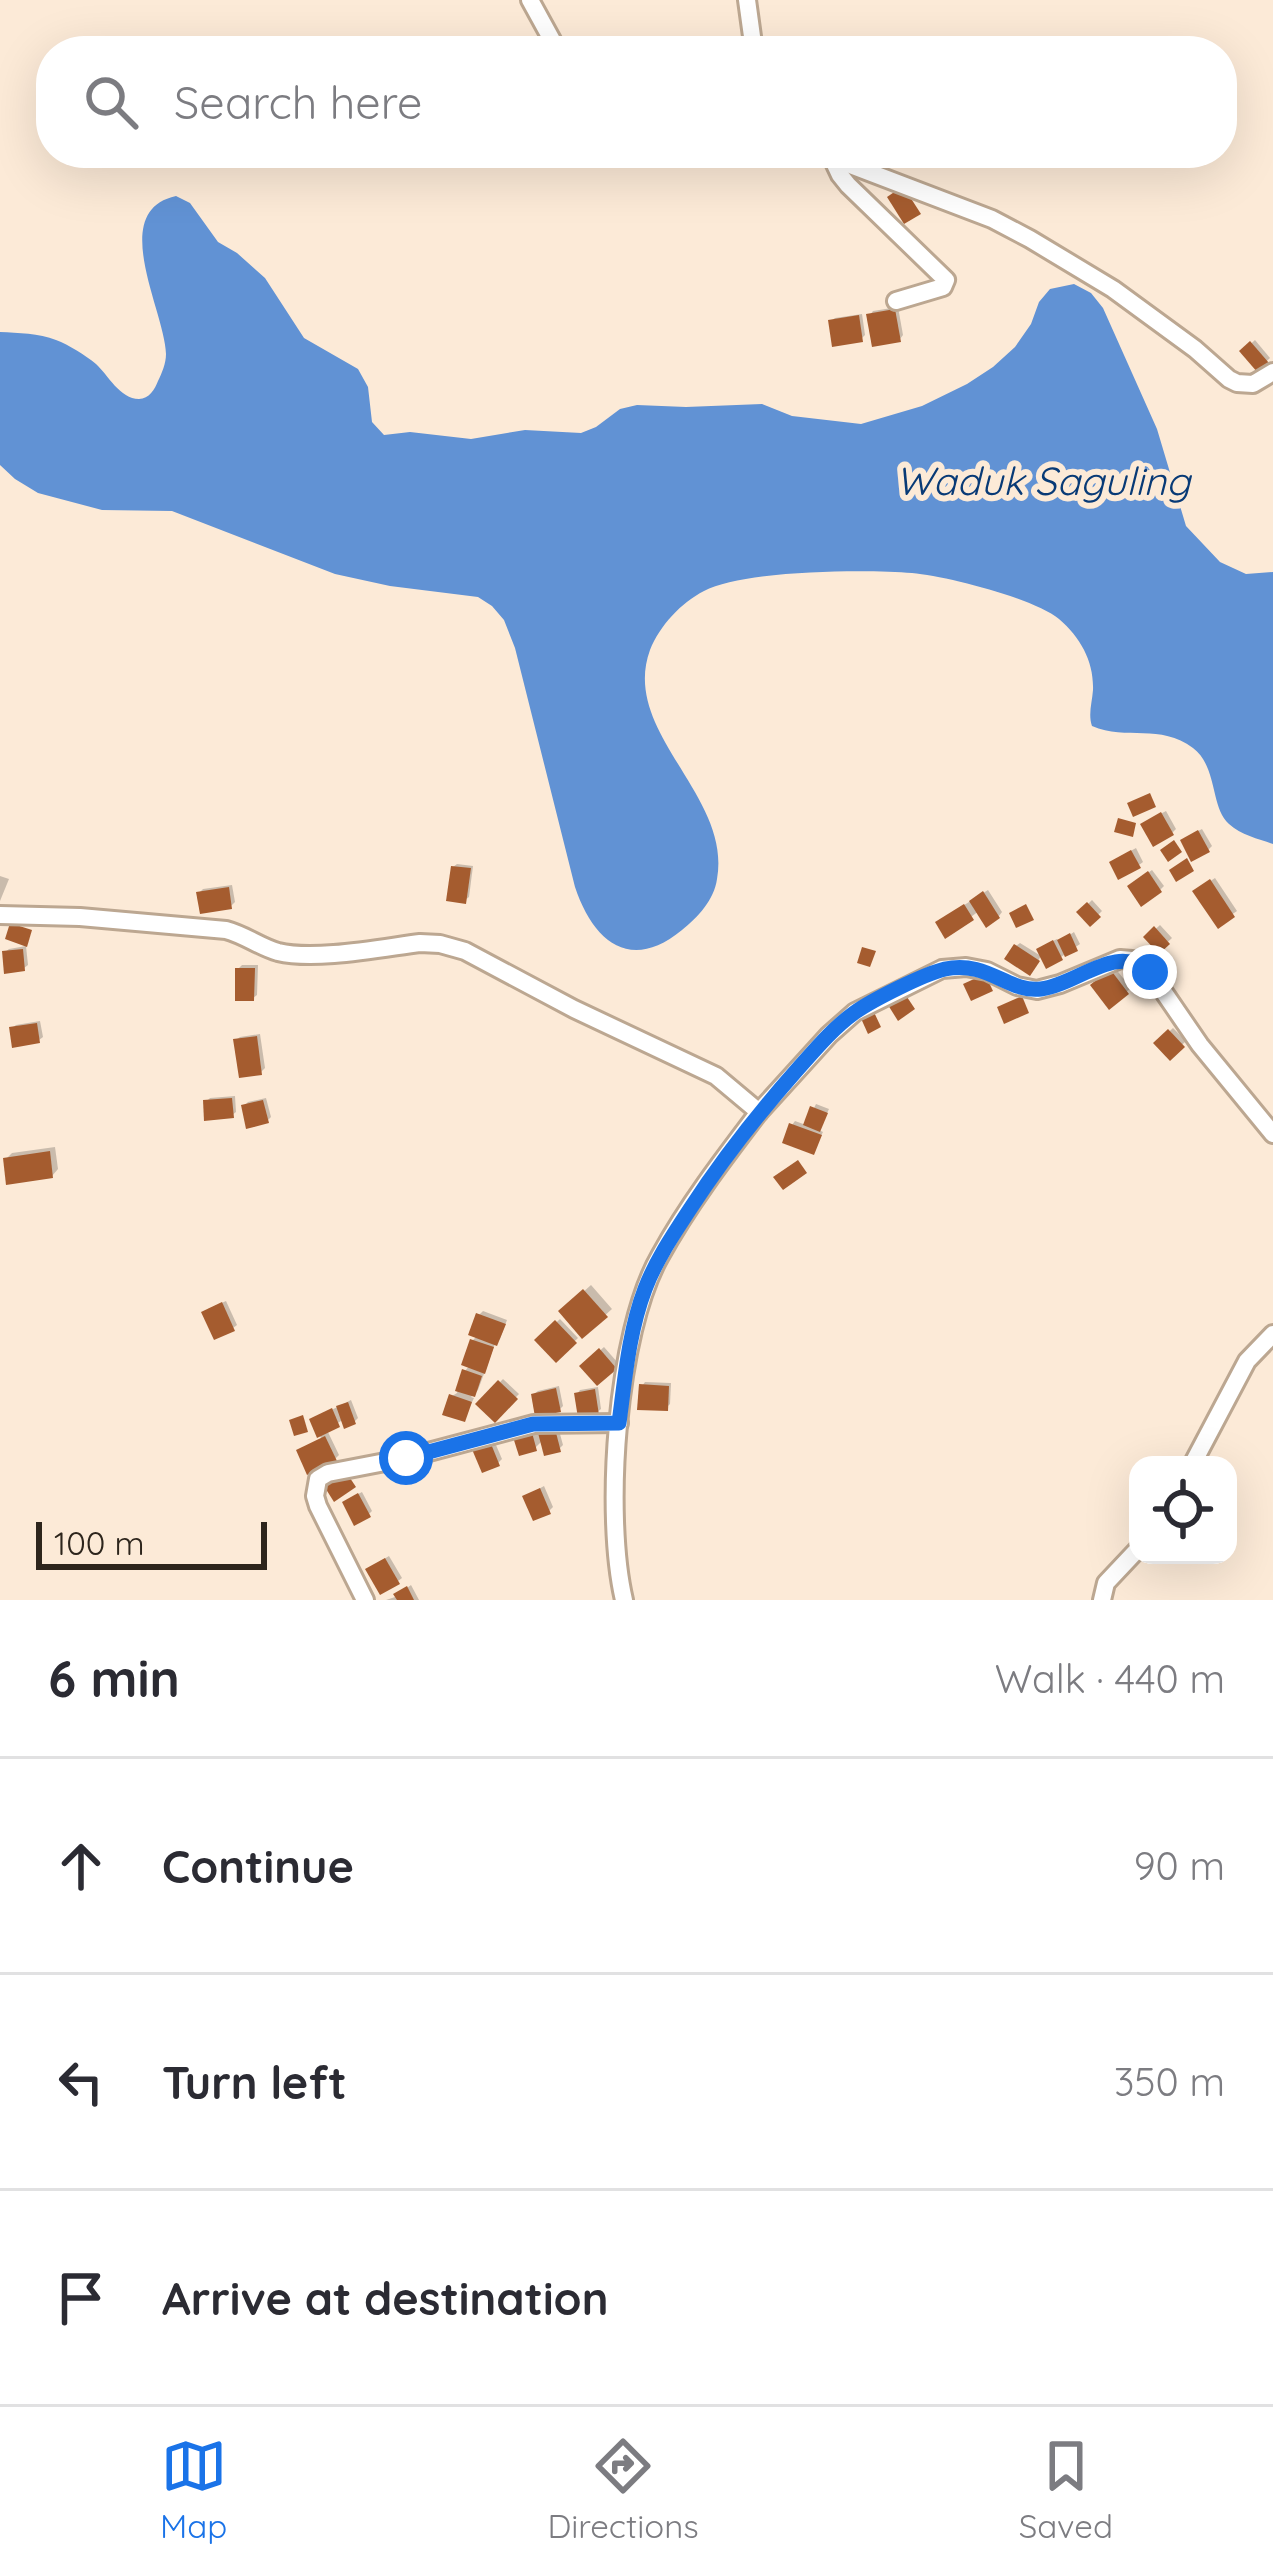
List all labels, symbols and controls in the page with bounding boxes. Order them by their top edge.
search box [36,36,1237,168]
icon: search [78,69,144,135]
text: Search here [174,74,422,130]
water label: Waduk Saguling [896,456,1193,505]
route end [1123,945,1177,999]
route start [379,1431,433,1485]
map controls [1129,1456,1237,1564]
button: locate [1129,1456,1237,1564]
scale bar [36,1516,267,1569]
text: 100 m [54,1522,145,1563]
text: 6 min [48,1646,180,1710]
text: Walk · 440 m [995,1654,1225,1703]
icon: ahead [48,1833,114,1899]
text: Continue [162,1838,354,1894]
text: 90 m [1134,1841,1225,1890]
icon: left [48,2049,114,2115]
text: Turn left [162,2054,347,2110]
text: 350 m [1114,2057,1225,2106]
icon: arrive [48,2265,114,2331]
text: Arrive at destination [162,2270,608,2326]
tab: Map [160,2433,227,2546]
tab: Directions [547,2433,699,2546]
tab: Saved [1019,2433,1113,2546]

